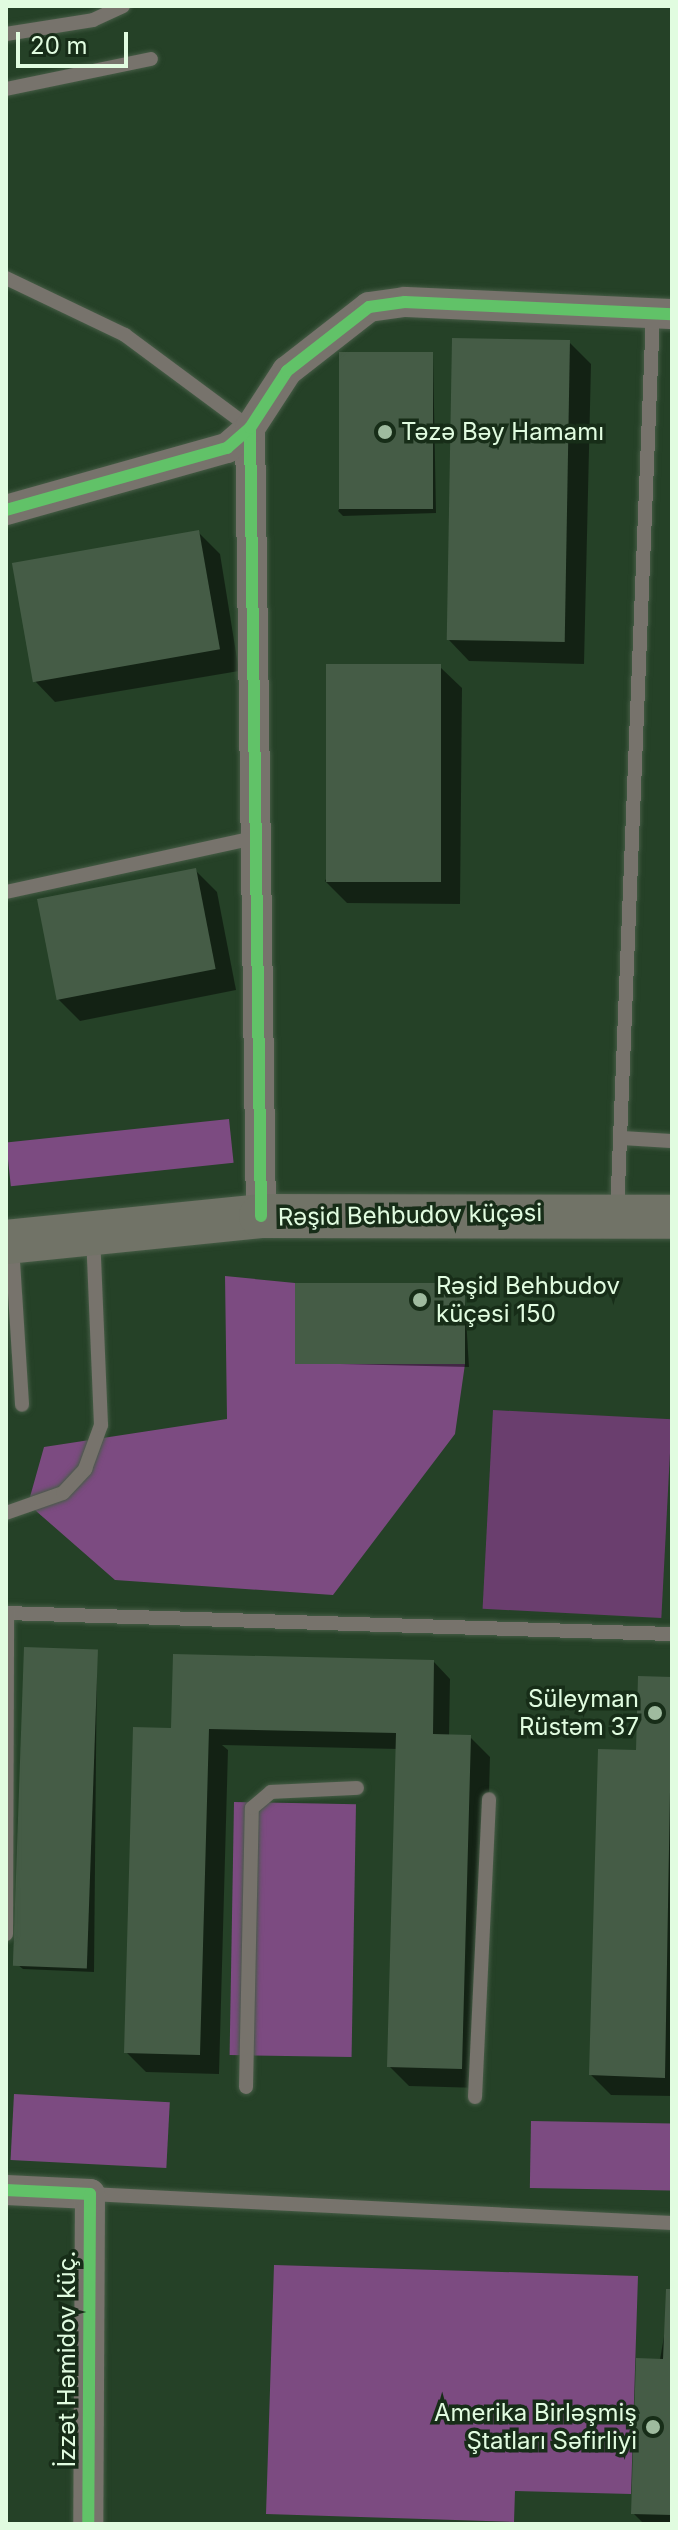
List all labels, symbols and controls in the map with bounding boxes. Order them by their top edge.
scale bar [20,16,132,66]
text: 20 m [30,31,88,60]
place label: Təzə Bəy Hamamı [401,418,604,446]
marker: Təzə Bəy Hamamı [376,423,394,441]
street label: Rəşid Behbudov küçəsi [278,1198,542,1232]
place label: Rəşid Behbudov küçəsi 150 [436,1272,620,1328]
marker: Rəşid Behbudov küçəsi 150 [411,1291,429,1309]
place label: Süleyman Rüstəm 37 [519,1685,639,1741]
marker: Süleyman Rüstəm 37 [646,1704,664,1722]
street label: İzzət Həmidov küç. [53,2251,81,2467]
place label: Amerika Birləşmiş Ştatları Səfirliyi [434,2399,637,2455]
marker: Amerika Birləşmiş Ştatları Səfirliyi [644,2418,662,2436]

